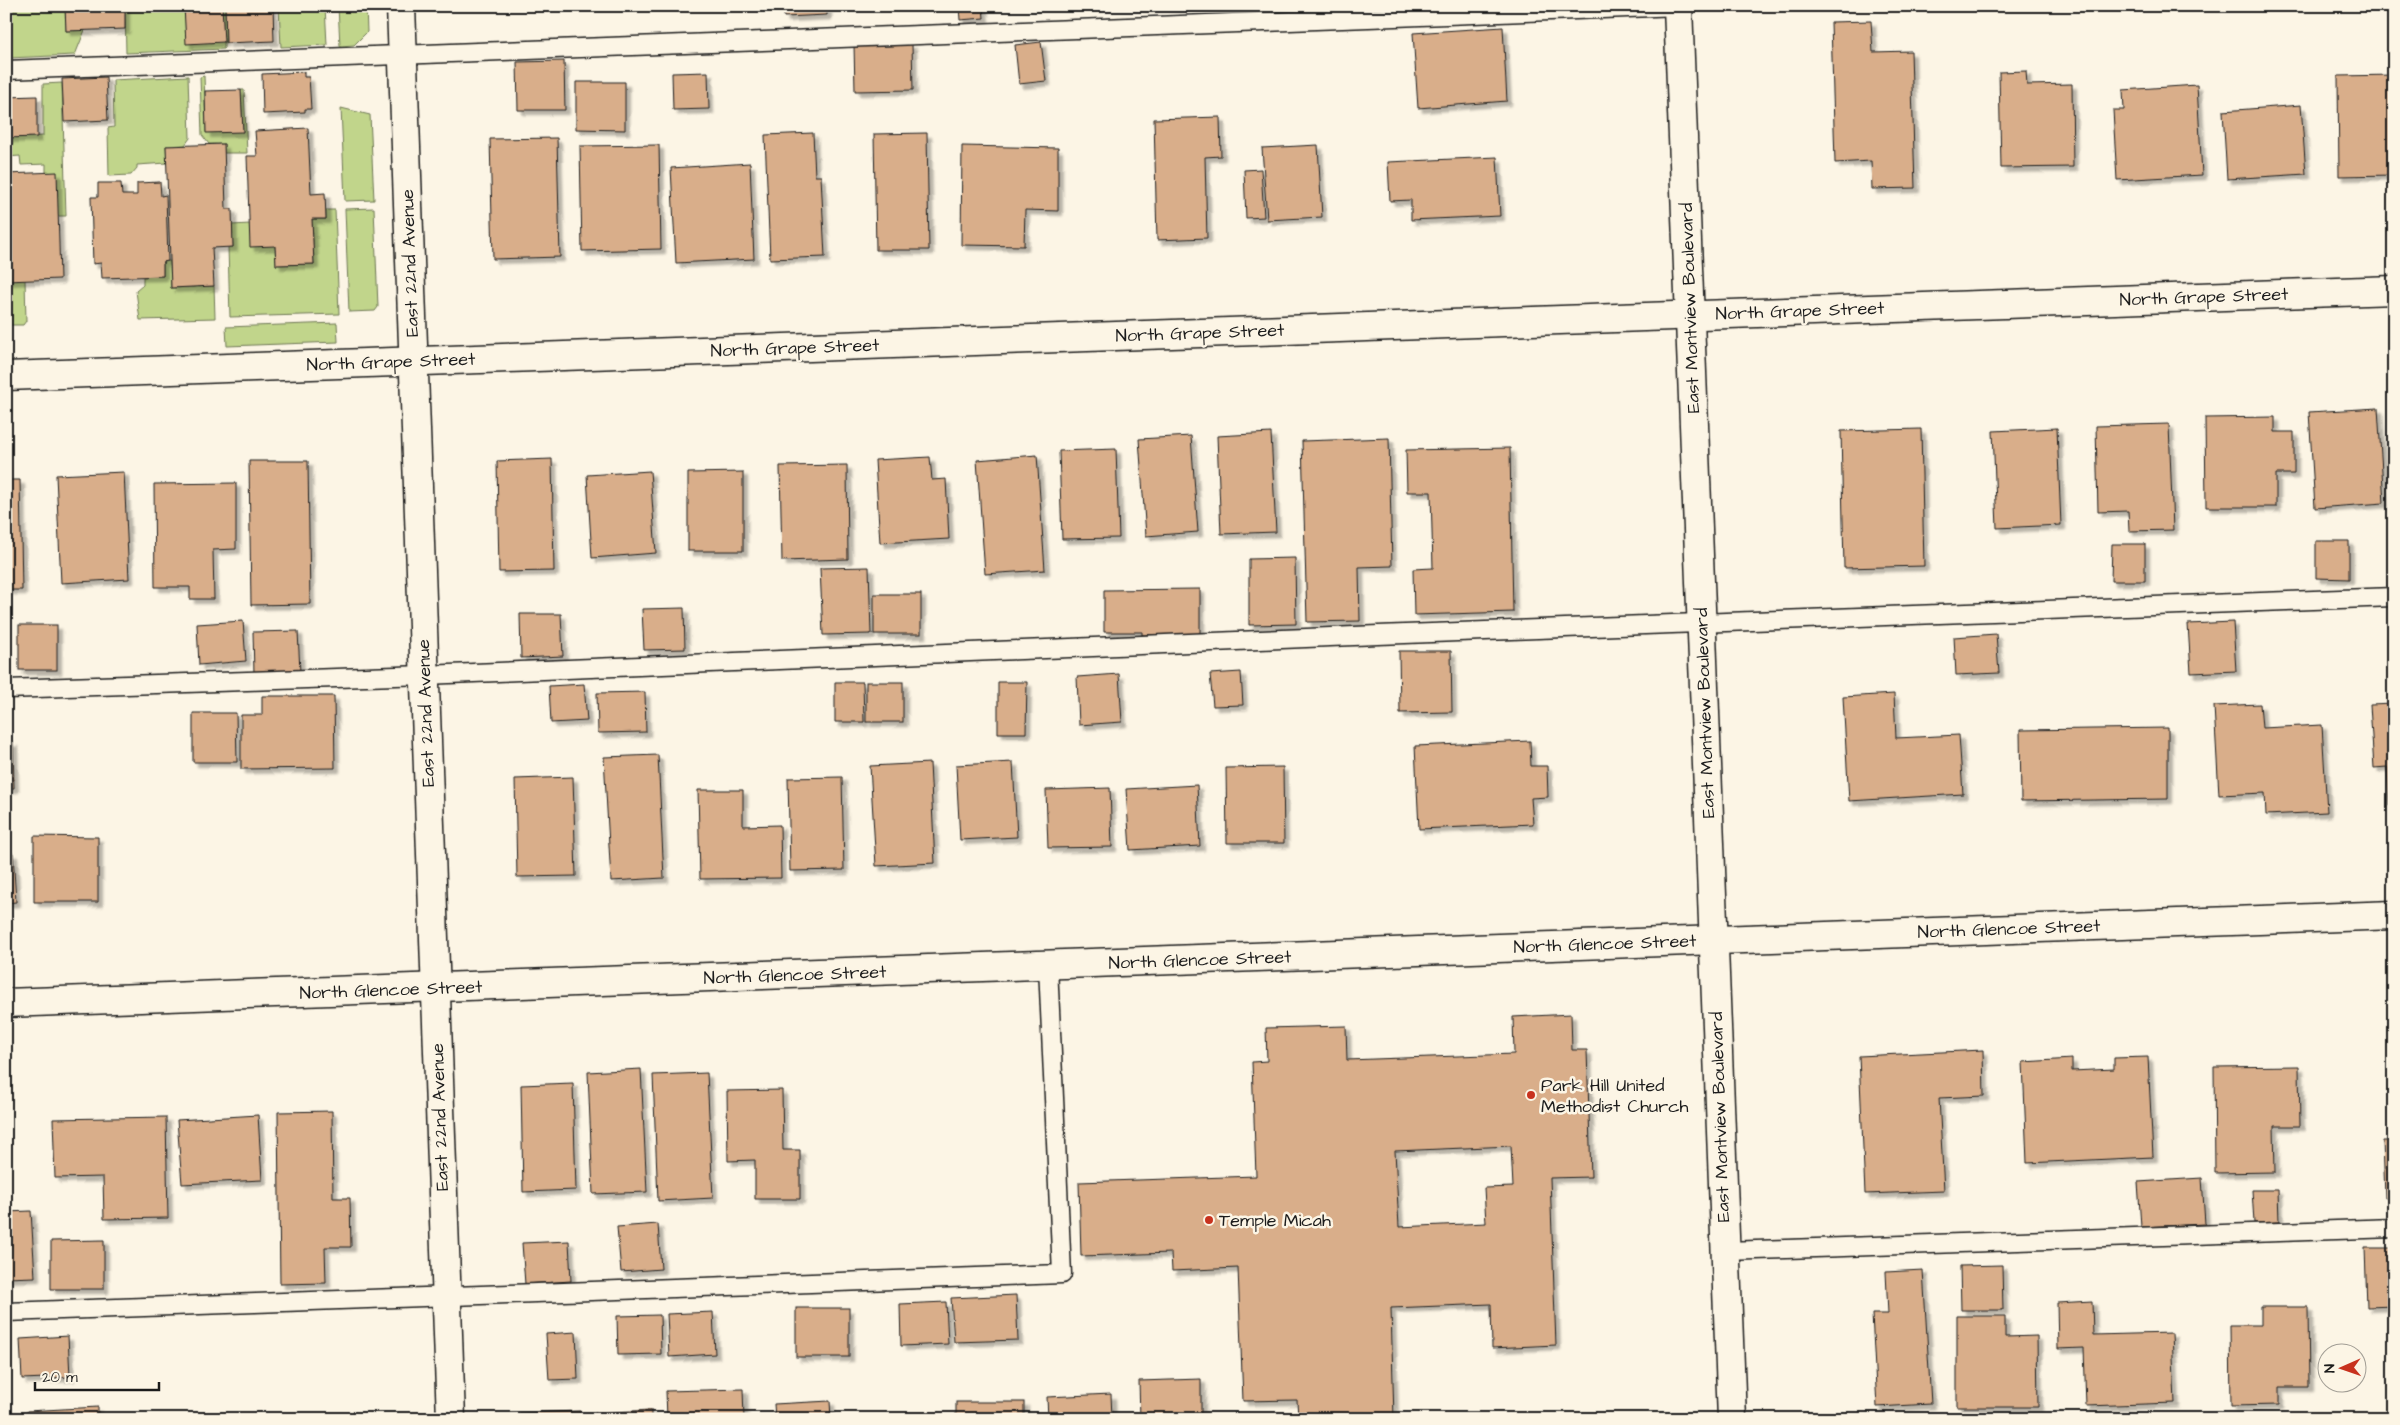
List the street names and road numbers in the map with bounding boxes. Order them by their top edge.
street label: East 22nd Avenue [395,188,425,337]
street label: East Montview Boulevard [1674,202,1706,414]
street label: North Grape Street [2119,282,2289,312]
street label: North Grape Street [1715,296,1885,326]
street label: North Grape Street [1115,318,1285,348]
street label: North Grape Street [710,333,880,363]
street label: North Grape Street [306,347,476,377]
street label: East Montview Boulevard [1689,607,1721,819]
street label: East 22nd Avenue [411,638,441,787]
street label: North Glencoe Street [1917,913,2101,945]
street label: North Glencoe Street [1513,928,1697,960]
street label: North Glencoe Street [1108,944,1292,976]
street label: North Glencoe Street [703,959,887,991]
street label: North Glencoe Street [299,974,483,1006]
street label: East Montview Boulevard [1704,1011,1736,1223]
street label: East 22nd Avenue [425,1042,455,1191]

